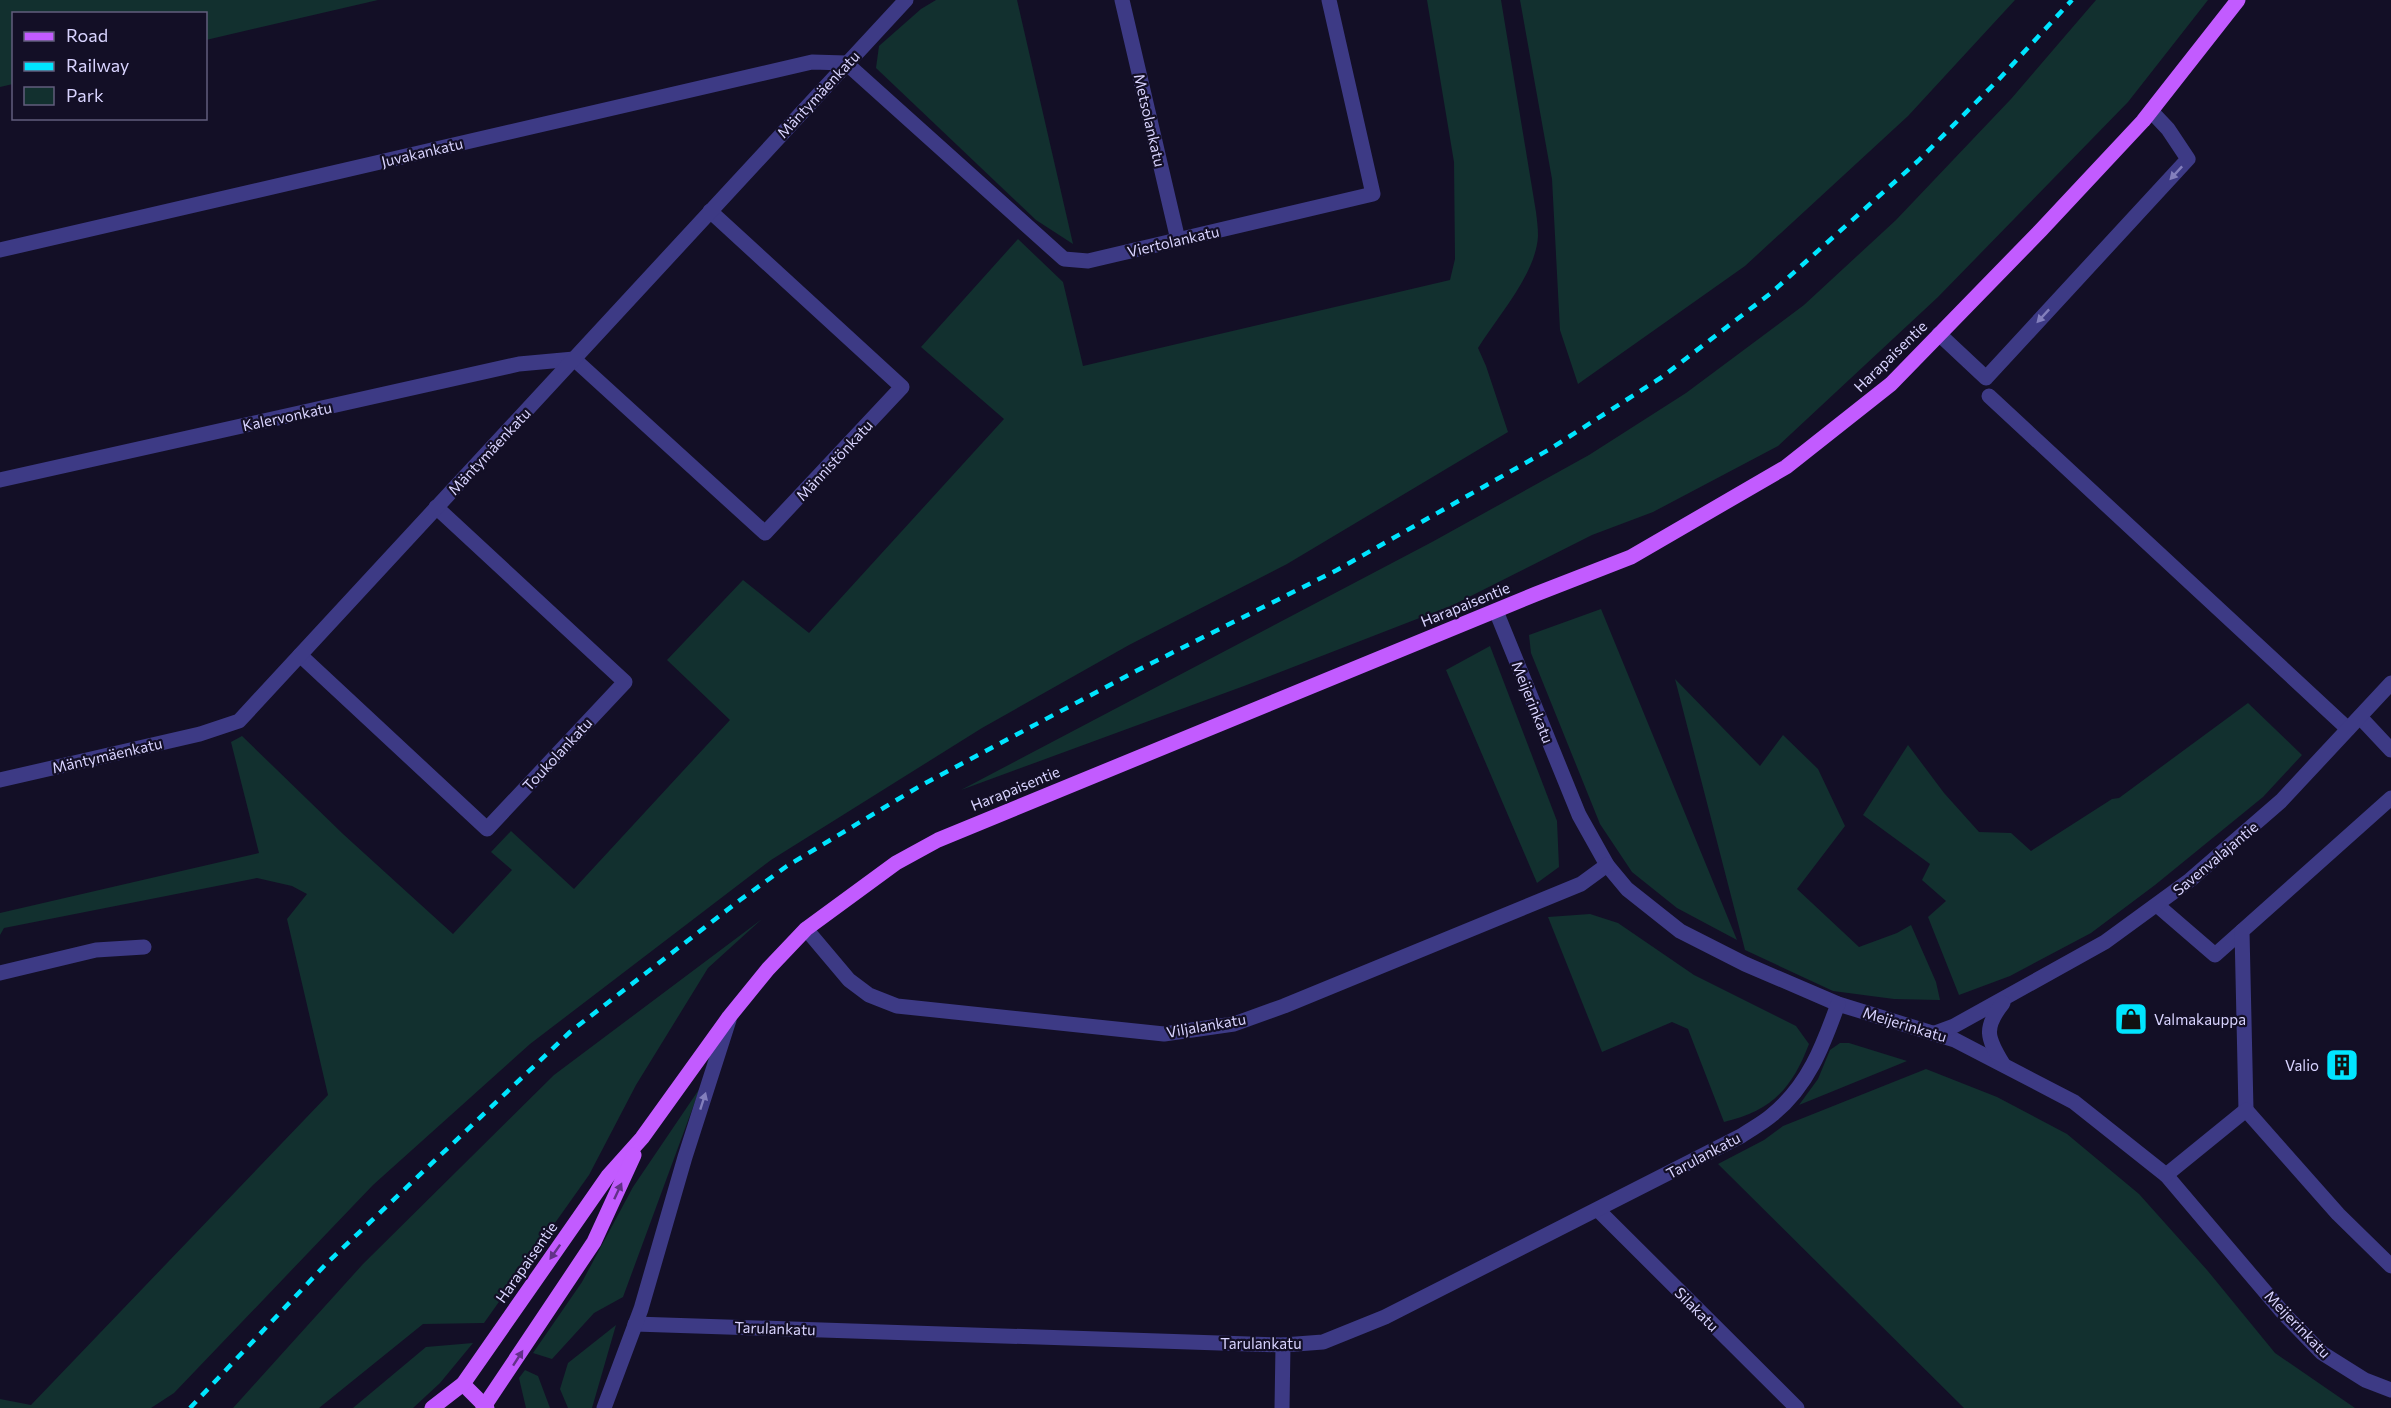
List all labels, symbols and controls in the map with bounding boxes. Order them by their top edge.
legend [12,12,207,120]
text: Road [66,24,108,46]
street label: Mäntymäenkatu [773,47,863,141]
text: Railway [66,54,129,76]
street label: Metsolankatu [1131,72,1169,168]
text: Park [66,84,104,106]
street label: Juvakankatu [379,134,465,170]
one-way arrow [2169,165,2183,180]
street label: Viertolankatu [1125,222,1221,260]
one-way arrow [2037,309,2051,323]
street label: Harapaisentie [1850,317,1930,395]
street label: Kalervonkatu [241,398,333,434]
street label: Mäntymäenkatu [444,404,534,498]
street label: Männistönkatu [792,416,876,504]
street label: Harapaisentie [1418,578,1512,630]
street label: Meijerinkatu [1508,658,1558,746]
street label: Toukolankatu [519,714,595,794]
street label: Mäntymäenkatu [50,734,164,776]
street label: Harapaisentie [968,762,1062,814]
street label: Savenvalajantie [2169,817,2261,899]
shop icon: Valmakauppa [2113,1001,2149,1037]
street label: Meijerinkatu [1861,1003,1949,1045]
street label: Viljalankatu [1165,1009,1247,1041]
place label: Valmakauppa [2154,1010,2246,1028]
building icon: Valio [2324,1047,2360,1083]
place label: Valio [2285,1056,2319,1074]
one-way arrow [698,1092,708,1110]
street label: Tarulankatu [1663,1128,1743,1182]
one-way arrow [613,1182,622,1199]
street label: Harapaisentie [491,1218,561,1306]
one-way arrow [549,1243,561,1259]
street label: Silakatu [1671,1283,1723,1335]
street label: Meijerinkatu [2261,1287,2335,1361]
street label: Tarulankatu [734,1318,816,1338]
street label: Tarulankatu [1220,1334,1302,1352]
one-way arrow [512,1349,523,1366]

